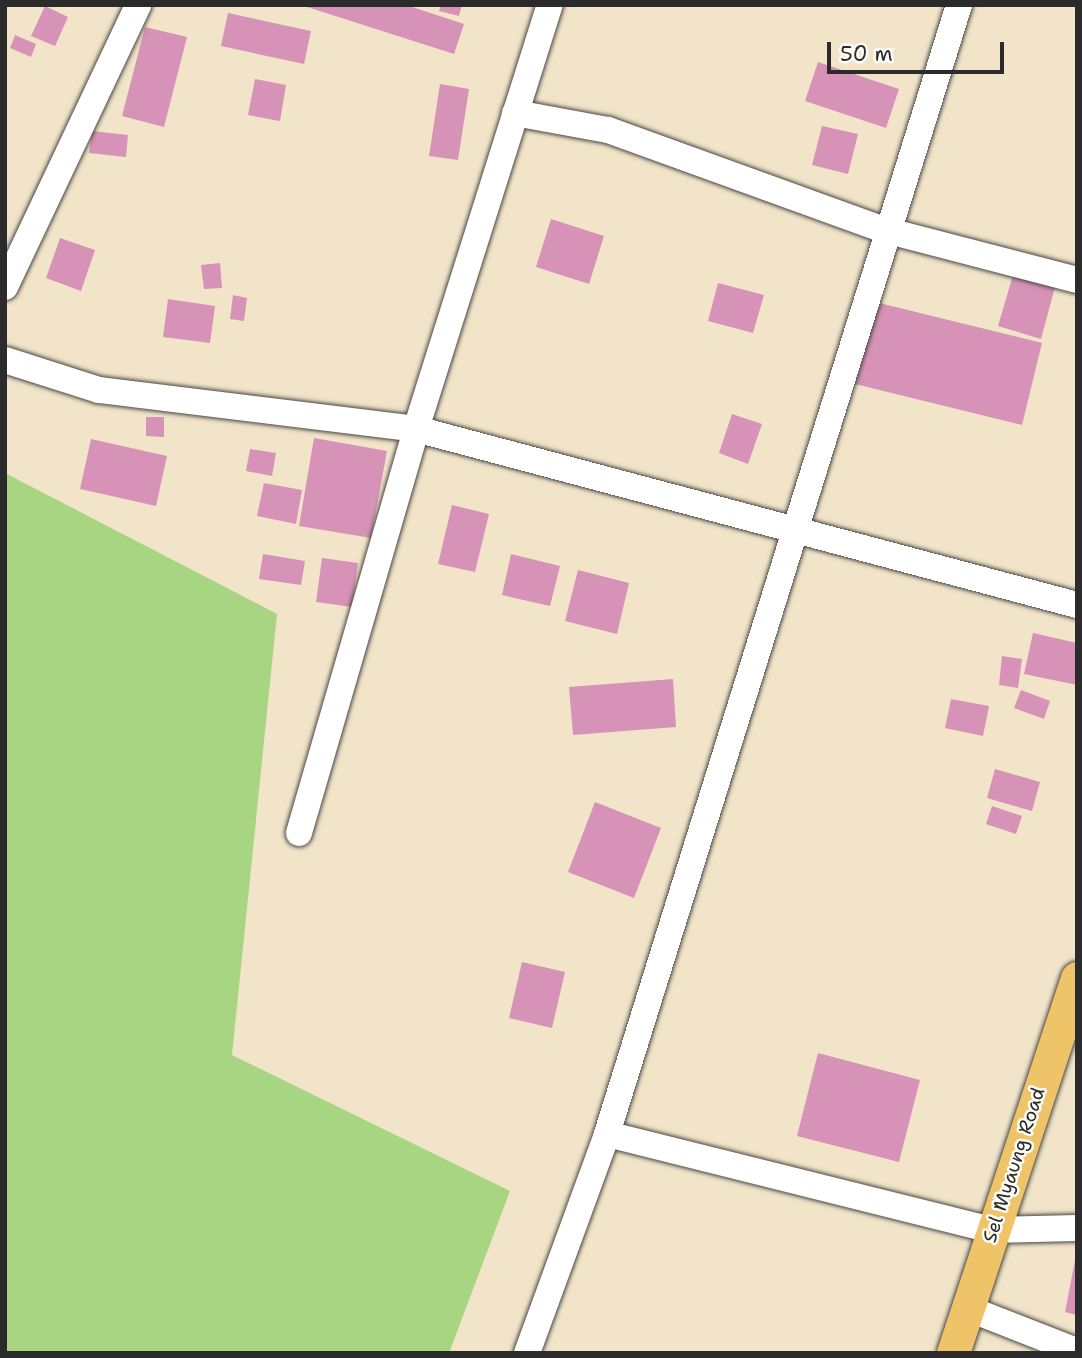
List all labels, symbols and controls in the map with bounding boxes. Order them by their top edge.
scale bar [830,28,1007,72]
text: 50 m [840,40,893,68]
street label: Sel Myaung Road [978,1085,1050,1245]

